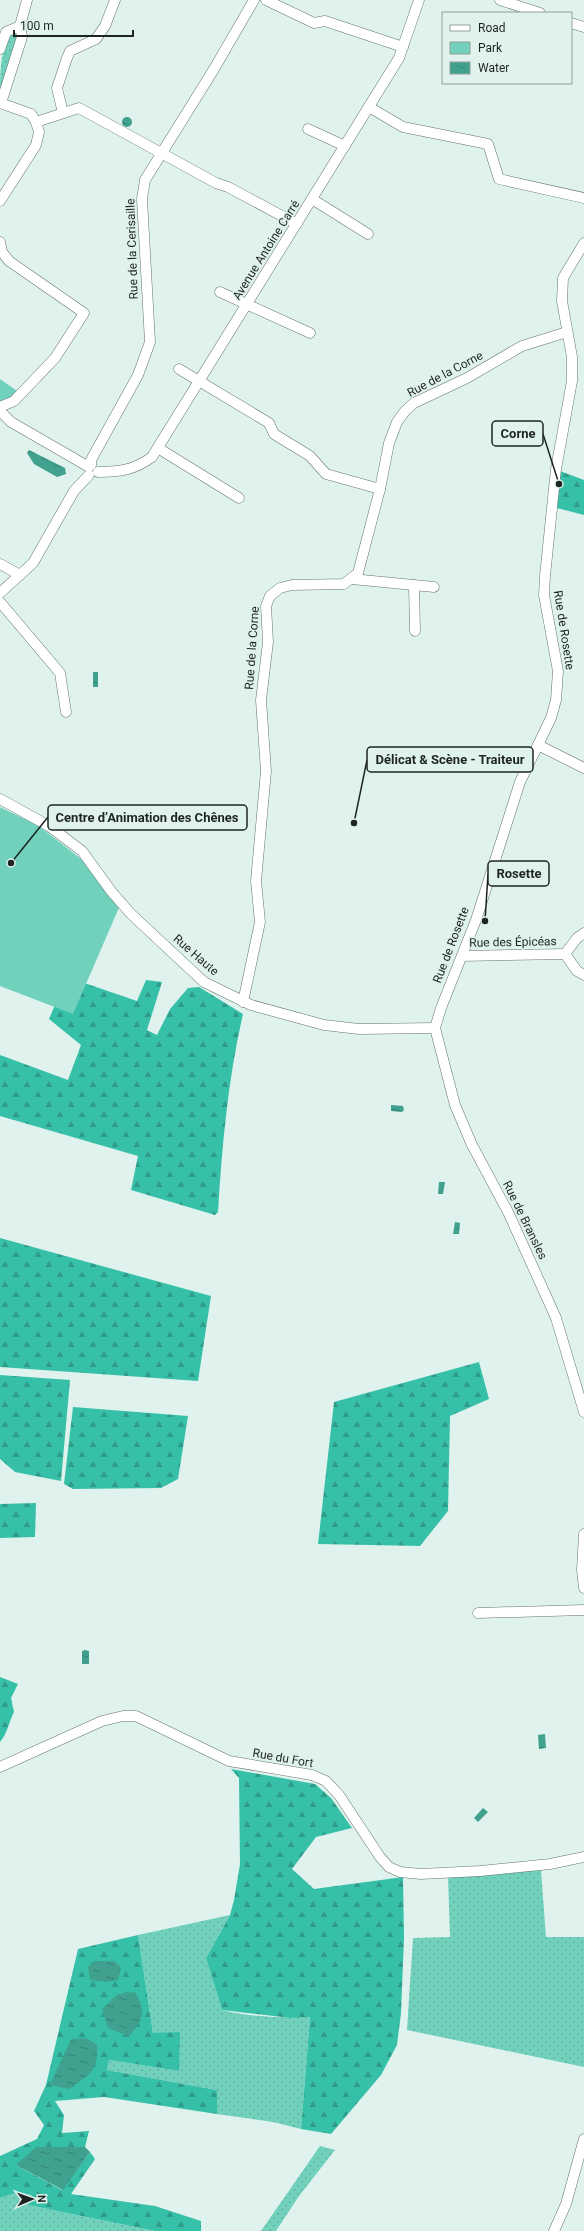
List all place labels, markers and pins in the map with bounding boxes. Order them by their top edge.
callout: Corne [492,421,543,446]
callout: Délicat & Scène - Traiteur [367,747,533,772]
callout: Centre d’Animation des Chênes [48,805,247,830]
callout: Rosette [488,861,549,886]

